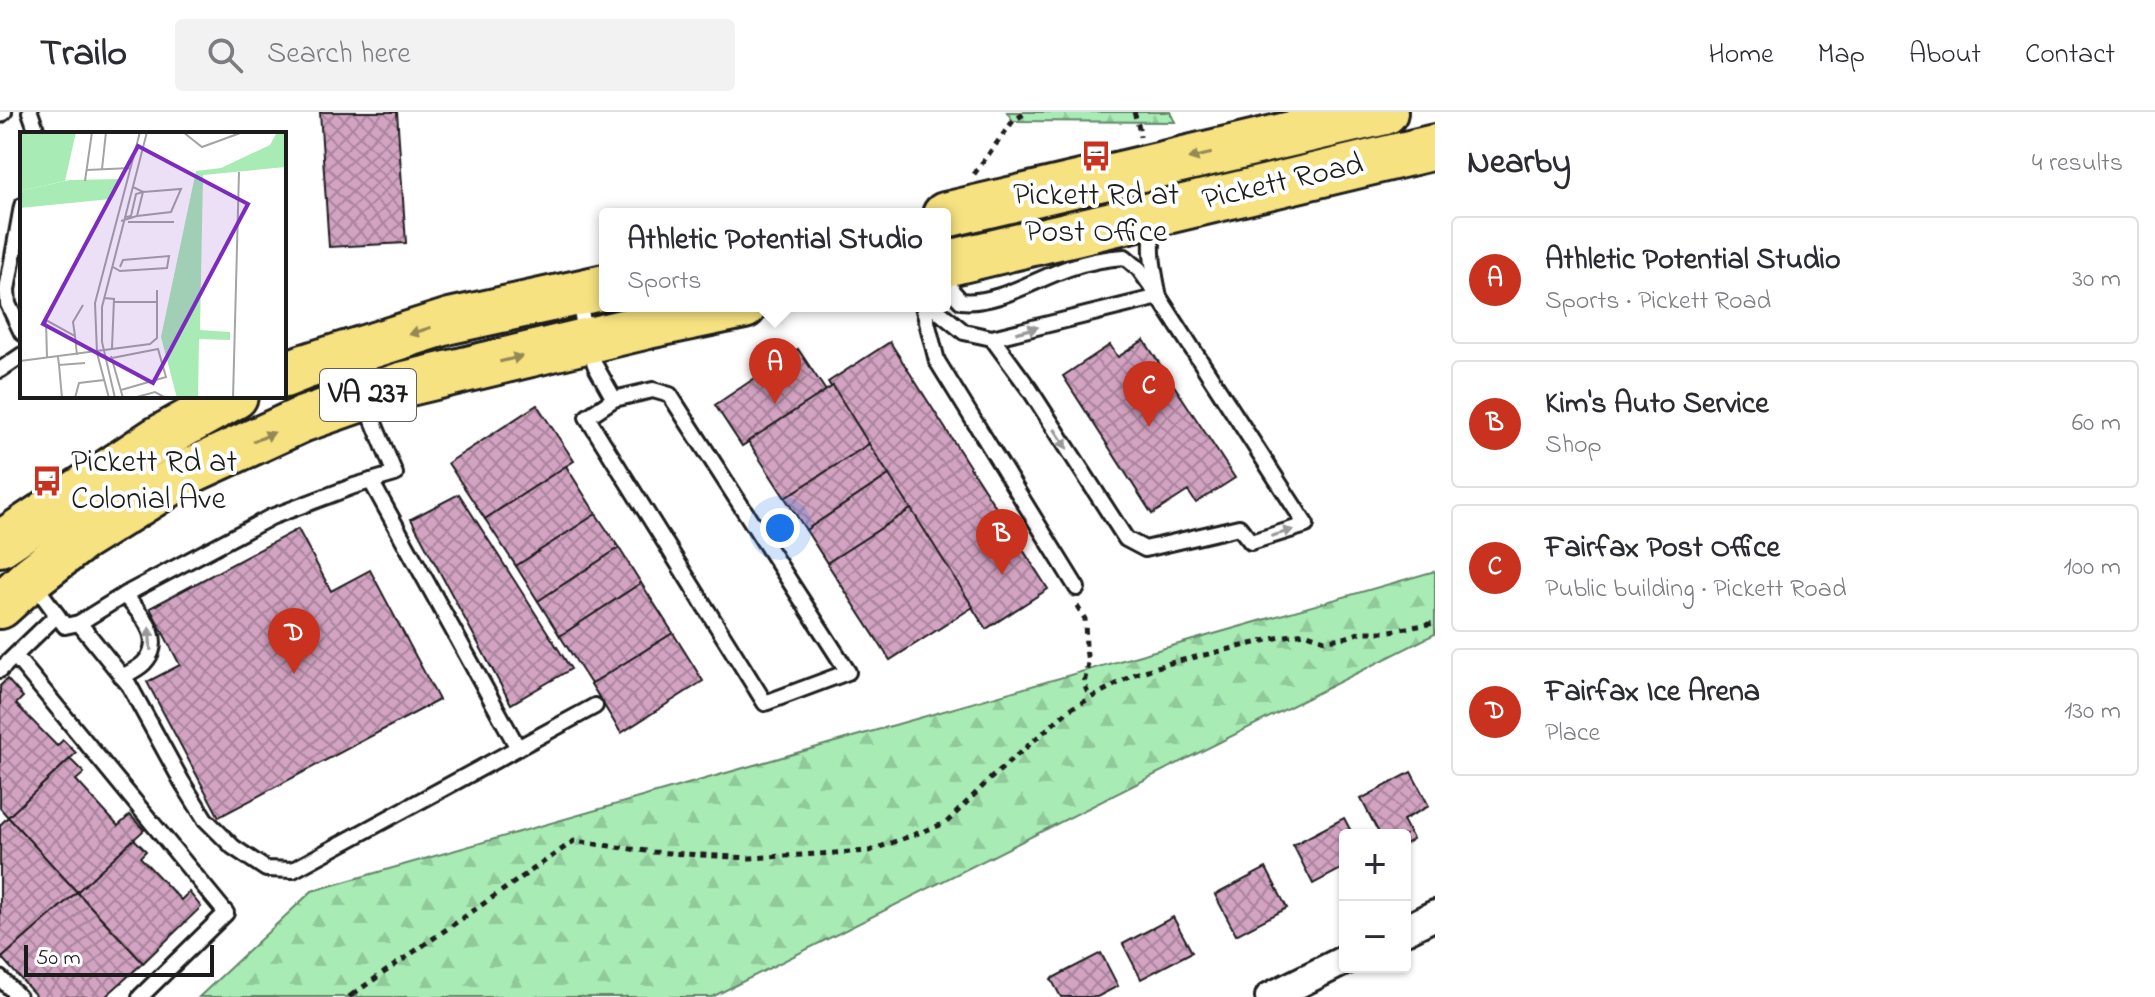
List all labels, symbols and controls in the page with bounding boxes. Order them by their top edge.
search box [175,19,735,91]
text: Trailo [40,27,127,83]
icon: search [203,33,247,77]
text: Search here [267,33,411,77]
text: Home [1708,35,1774,76]
text: Map [1818,35,1865,76]
text: About [1909,35,1981,76]
text: Contact [2025,35,2115,76]
inset map [20,132,286,398]
bus stop icon: Pickett Rd at Post Office [1079,139,1113,173]
text: Nearby [1467,139,1571,189]
street label: Pickett Road [1198,142,1368,224]
text: 4 results [2032,145,2123,183]
one-way arrow [1187,150,1212,163]
place label: Pickett Rd at Post Office [1013,173,1179,257]
popup [599,208,951,312]
text: Athletic Potential Studio [627,219,923,263]
text: Athletic Potential Studio [1545,239,1841,283]
text: A [1487,261,1503,299]
text: 30 m [2072,261,2121,299]
text: Sports [627,263,702,301]
text: Sports · Pickett Road [1545,283,1771,321]
one-way arrow [1014,323,1039,335]
one-way arrow [408,325,432,338]
pin: A [749,338,801,404]
one-way arrow [499,352,524,364]
pin: C [1123,361,1175,427]
road number: VA 237 [320,369,416,421]
text: Kim's Auto Service [1545,383,1769,427]
text: B [1486,405,1504,443]
text: 60 m [2072,405,2121,443]
text: Shop [1545,427,1602,465]
one-way arrow [1053,428,1068,449]
one-way arrow [252,430,276,444]
place label: Pickett Rd at Colonial Ave [71,440,237,524]
bus stop icon: Pickett Rd at Colonial Ave [30,464,64,498]
your location [760,508,800,548]
pin: B [976,509,1028,575]
one-way arrow [1270,526,1294,539]
text: Fairfax Post Office [1545,527,1780,571]
text: C [1488,549,1502,587]
text: 100 m [2064,549,2121,587]
text: Public building · Pickett Road [1545,571,1847,609]
pin: D [268,608,320,674]
one-way arrow [143,626,156,651]
text: Fairfax Ice Arena [1545,671,1760,715]
text: D [1485,693,1505,731]
text: 130 m [2064,693,2121,731]
text: Place [1545,715,1600,753]
map controls [1339,829,1411,973]
button: + [1339,829,1411,901]
button: − [1339,901,1411,973]
scale bar [24,941,214,977]
text: 50 m [36,943,81,975]

